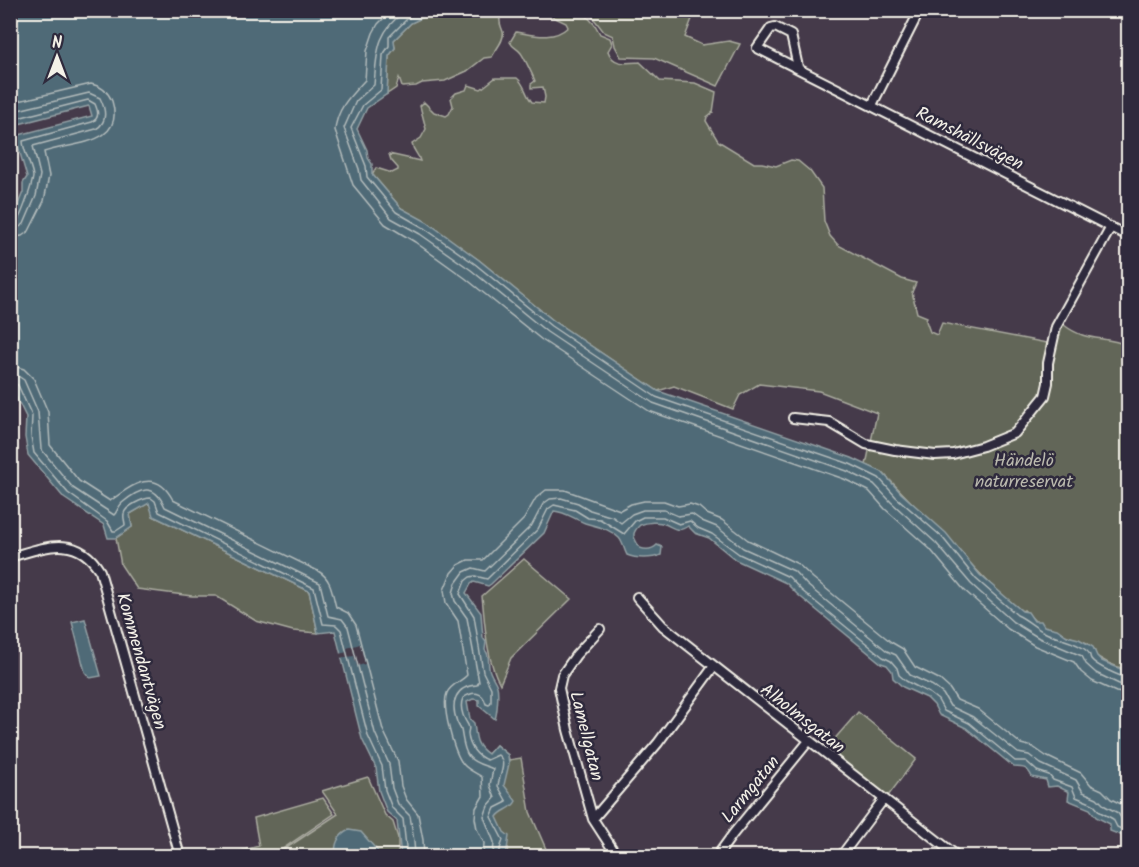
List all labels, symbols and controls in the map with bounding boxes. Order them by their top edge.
north arrow [27,27,87,87]
text: N [52,31,62,56]
street label: Ramshällsvägen [910,100,1028,179]
park label: Händelö naturreservat [975,447,1074,497]
street label: Kommendantvägen [107,589,174,733]
street label: Alholmsgatan [753,676,851,762]
street label: Lamellgatan [560,688,611,784]
street label: Larmgatan [715,750,788,830]

